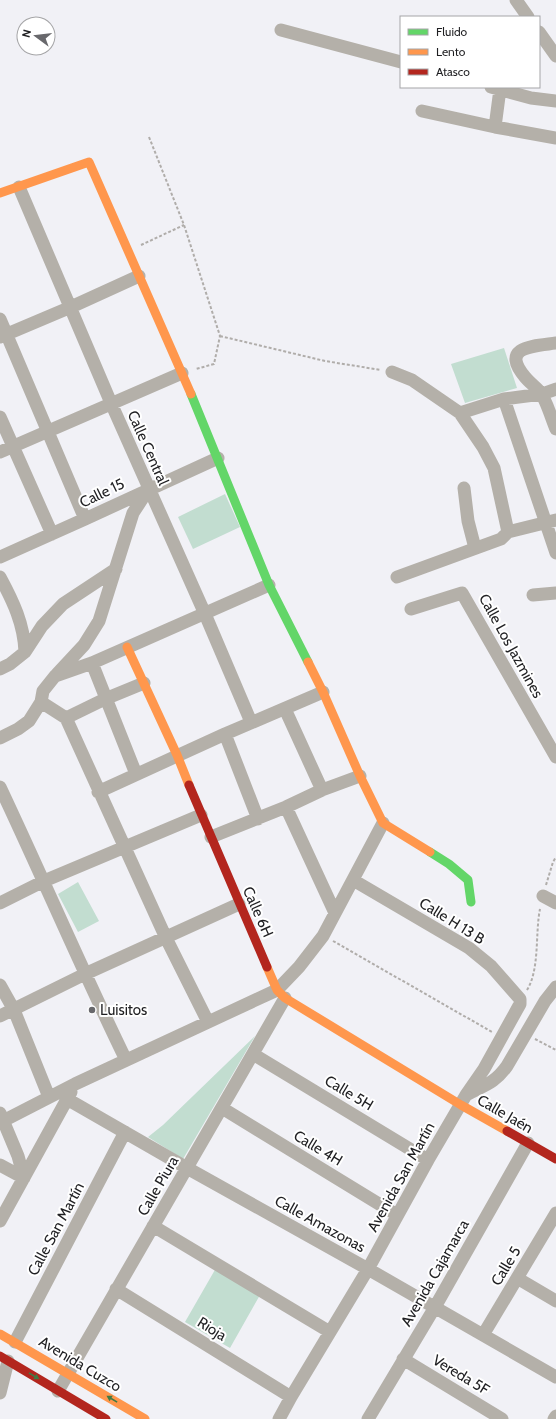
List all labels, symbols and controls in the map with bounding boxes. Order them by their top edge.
north arrow [16,16,56,56]
legend [400,16,540,88]
text: Fluido [436,24,468,39]
text: N [19,28,34,39]
text: Lento [436,44,466,59]
text: Atasco [436,64,470,79]
street label: Calle Central [124,408,173,489]
street label: Calle 15 [77,474,127,512]
street label: Calle Los Jazmines [475,591,547,701]
street label: Calle 6H [239,884,277,940]
street label: Calle H 13 B [416,894,488,948]
place label: Luisitos [100,1001,147,1019]
marker: Luisitos [87,1005,97,1015]
street label: Calle 5H [322,1072,376,1114]
street label: Calle Jaén [474,1091,536,1137]
street label: Avenida San Martín [363,1119,439,1235]
street label: Calle 4H [290,1126,346,1170]
street label: Calle Piura [134,1152,183,1219]
street label: Calle San Martín [24,1179,88,1279]
street label: Calle Amazonas [271,1192,369,1256]
street label: Avenida Cajamarca [397,1216,473,1329]
street label: Calle 5 [487,1243,525,1289]
street label: Rioja [194,1313,230,1345]
street label: Avenida Cuzco [36,1332,124,1396]
street label: Vereda 5F [429,1351,493,1399]
one-way arrow [28,1373,40,1380]
one-way arrow [106,1396,118,1403]

